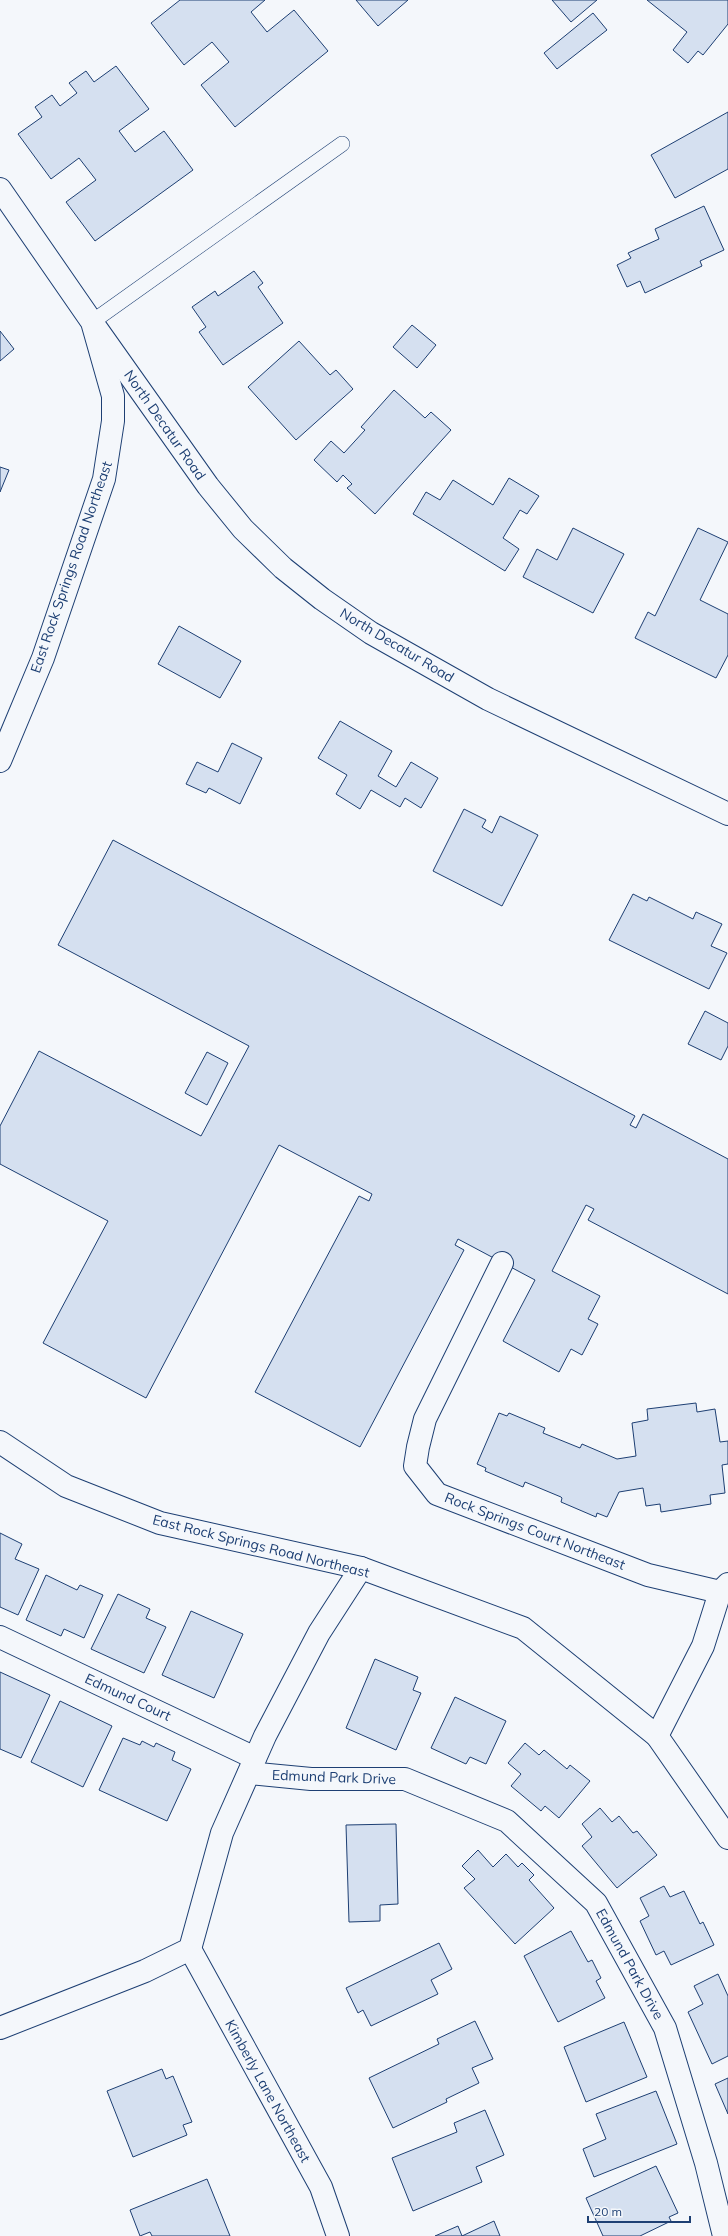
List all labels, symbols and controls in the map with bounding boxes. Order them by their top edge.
street label: North Decatur Road [120,367,210,483]
street label: East Rock Springs Road Northeast [26,459,116,675]
street label: North Decatur Road [337,604,457,686]
street label: Rock Springs Court Northeast [442,1488,628,1574]
street label: East Rock Springs Road Northeast [151,1510,371,1582]
street label: Edmund Court [82,1669,174,1725]
street label: Edmund Park Drive [272,1766,396,1788]
street label: Edmund Park Drive [592,1905,668,2023]
street label: Kimberly Lane Northeast [221,2017,315,2166]
scale bar [588,2198,690,2224]
text: 20 m [594,2204,622,2219]

